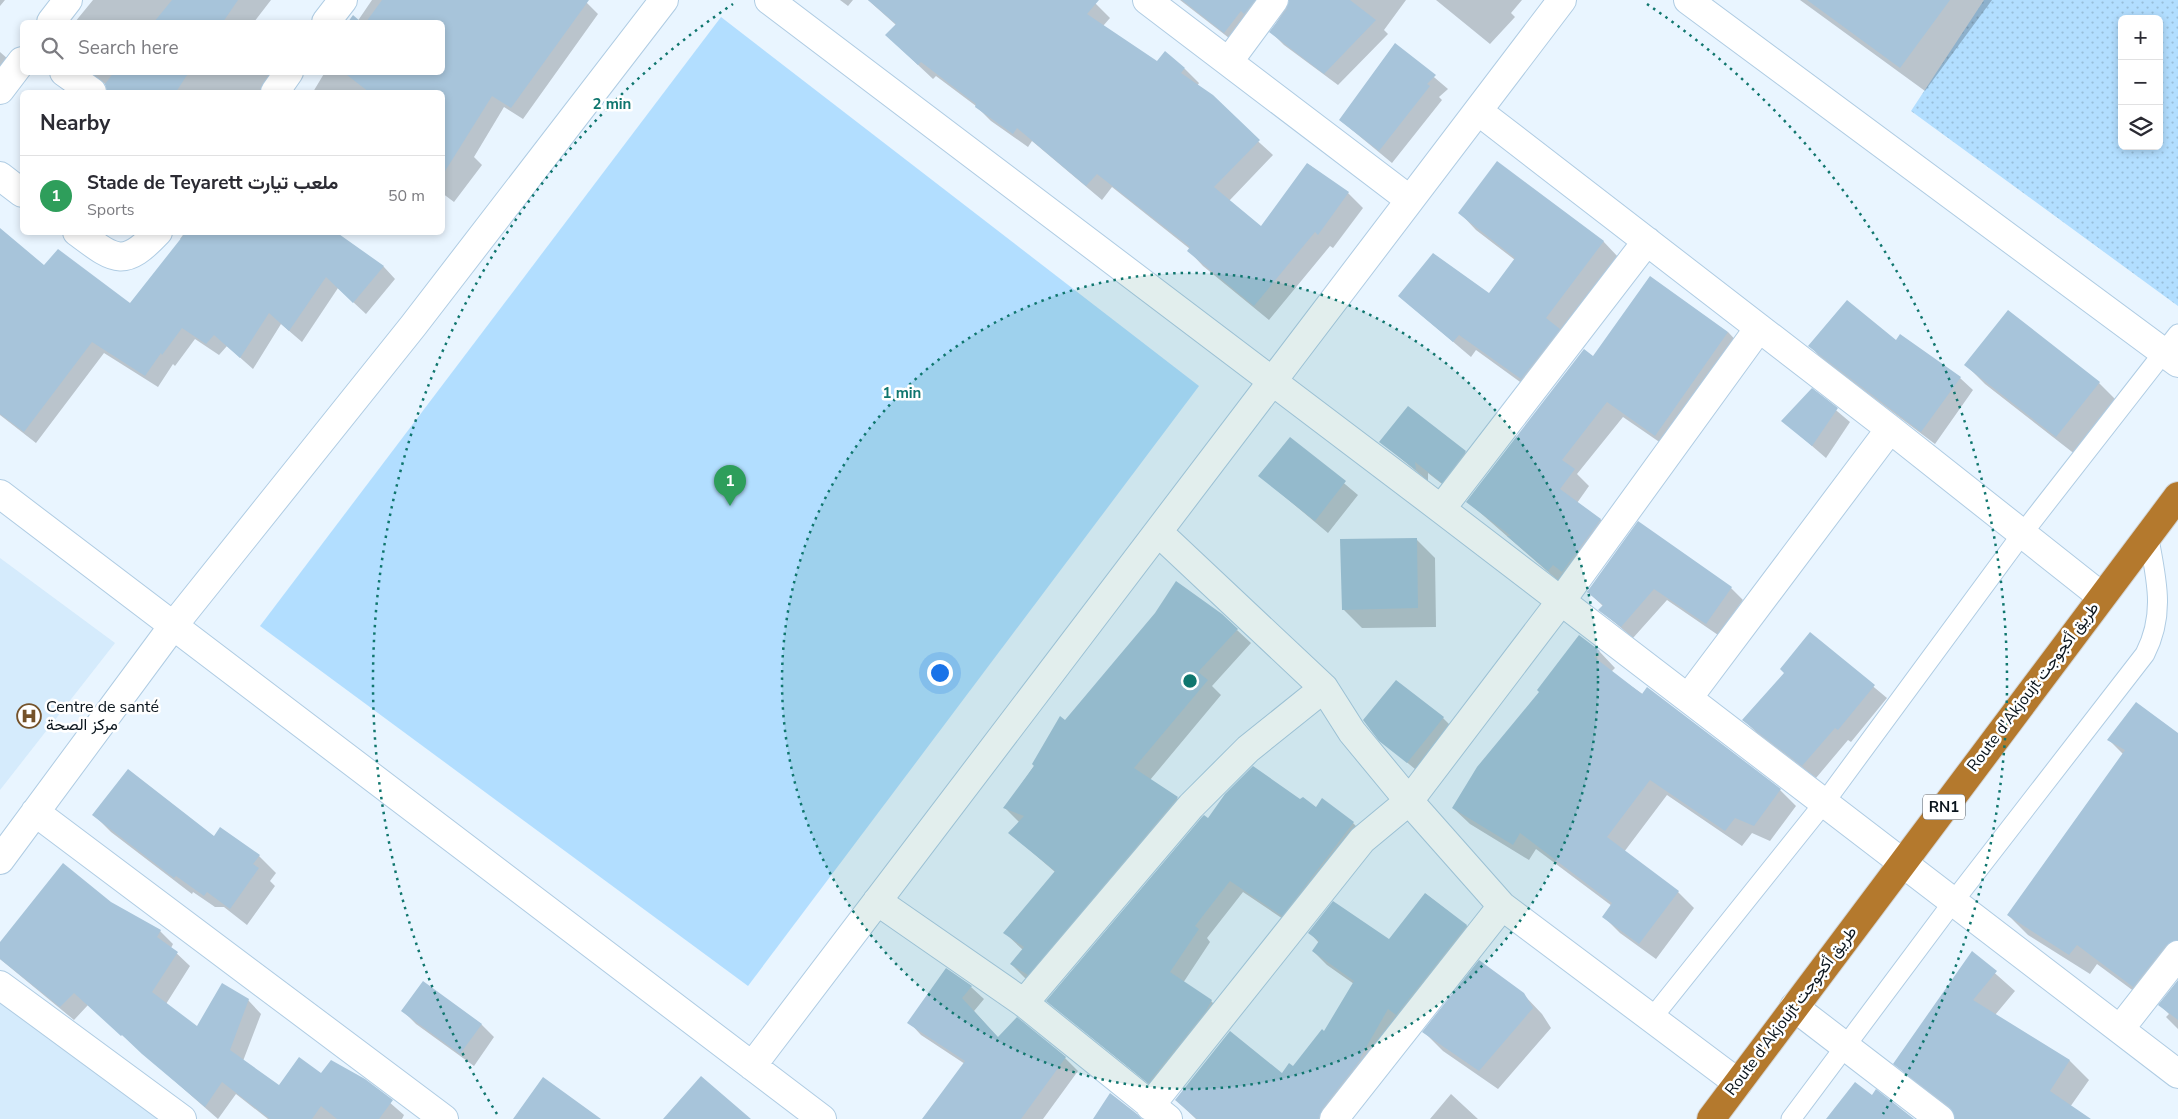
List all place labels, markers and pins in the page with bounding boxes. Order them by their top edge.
pin: 1 [714,465,746,506]
centre of rings [1181,672,1199,690]
place label: Centre de santé مركز الصحة [46,696,159,736]
hospital icon: Centre de santé مركز الصحة [16,703,42,729]

